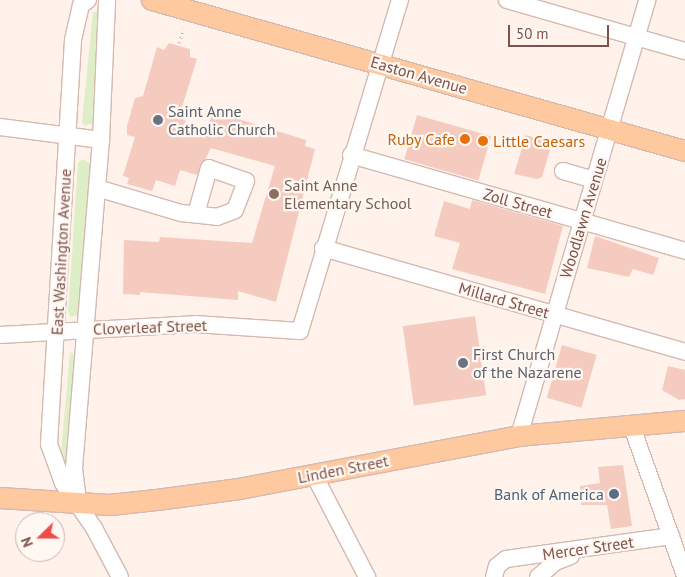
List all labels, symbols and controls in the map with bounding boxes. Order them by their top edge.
scale bar [510,15,611,47]
text: 50 m [516,24,549,43]
street label: Easton Avenue [368,52,470,98]
place label: Saint Anne Catholic Church [168,101,276,139]
marker: Saint Anne Catholic Church [152,114,164,126]
place label: Ruby Cafe [387,129,455,149]
place label: Little Caesars [493,131,585,151]
marker: Ruby Cafe [459,133,471,145]
marker: Little Caesars [477,135,489,147]
street label: Woodlawn Avenue [555,155,611,281]
street label: East Washington Avenue [47,168,75,336]
place label: Saint Anne Elementary School [284,175,412,213]
street label: Zoll Street [481,184,555,222]
marker: Saint Anne Elementary School [268,188,280,200]
street label: Millard Street [456,278,552,322]
street label: Cloverleaf Street [93,315,207,339]
place label: First Church of the Nazarene [473,344,582,382]
marker: First Church of the Nazarene [457,357,469,369]
street label: Linden Street [296,451,390,487]
place label: Bank of America [493,484,604,504]
marker: Bank of America [608,488,620,500]
north arrow [15,512,65,562]
street label: Mercer Street [541,532,635,564]
text: N [17,535,37,550]

